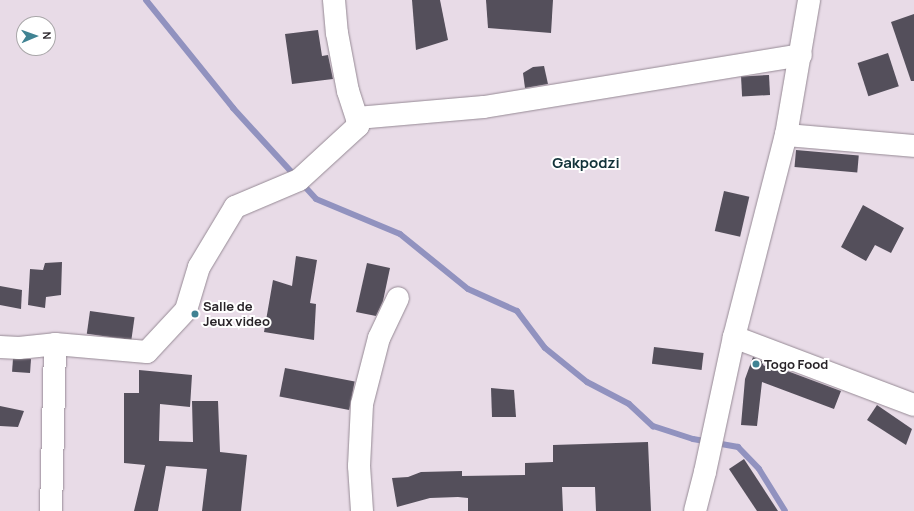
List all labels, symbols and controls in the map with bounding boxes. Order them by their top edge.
north arrow [16,16,56,56]
text: N [40,31,55,40]
district label: Gakpodzi [552,154,620,172]
place label: Salle de Jeux video [203,299,270,330]
marker: Salle de Jeux video [190,309,200,319]
place label: Togo Food [764,356,828,372]
marker: Togo Food [751,359,761,369]

